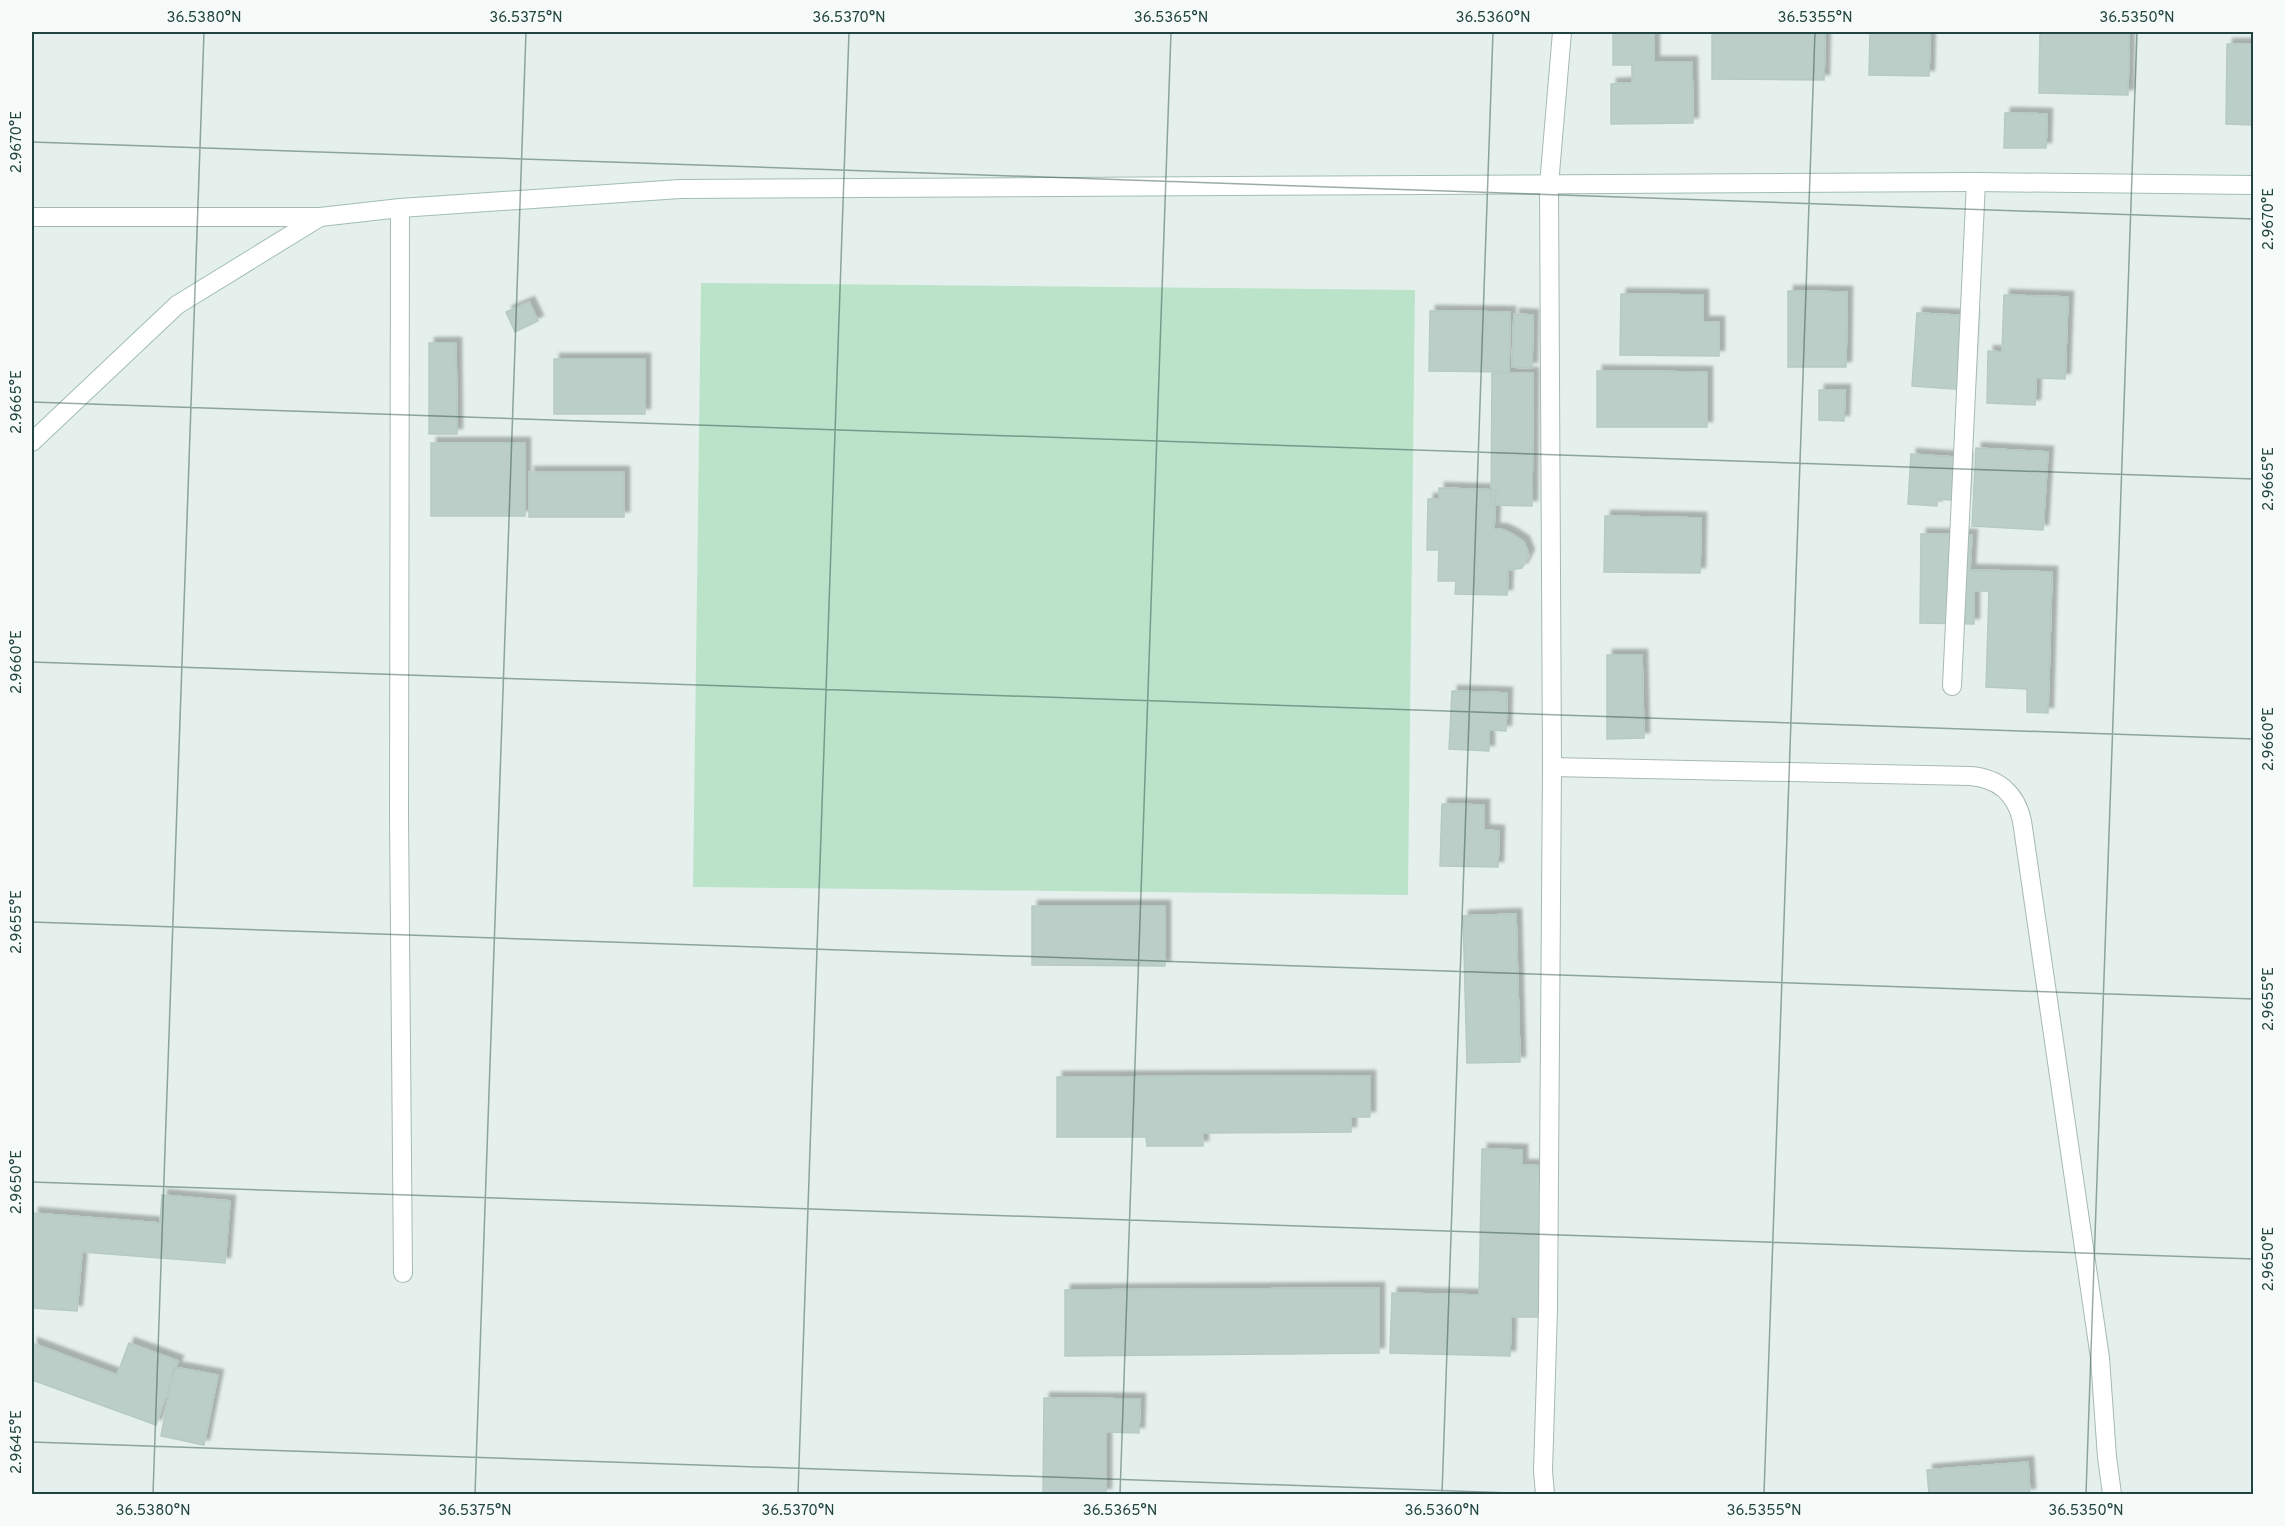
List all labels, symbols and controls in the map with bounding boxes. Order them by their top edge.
text: 36.5380°N [166,9,242,28]
text: 36.5375°N [489,9,563,28]
text: 36.5370°N [812,9,886,28]
text: 36.5365°N [1134,9,1208,28]
text: 36.5360°N [1455,9,1531,28]
text: 36.5355°N [1777,9,1853,28]
text: 36.5350°N [2099,9,2175,28]
text: 2.9670°E [8,111,27,173]
text: 2.9670°E [2260,188,2279,250]
text: 2.9665°E [8,370,27,434]
text: 2.9665°E [2260,447,2279,511]
text: 2.9660°E [8,630,27,694]
text: 2.9660°E [2260,707,2279,771]
text: 2.9655°E [8,890,27,954]
text: 2.9655°E [2260,967,2279,1031]
text: 2.9650°E [8,1150,27,1214]
text: 2.9650°E [2260,1227,2279,1291]
text: 2.9645°E [8,1410,27,1474]
text: 36.5380°N [115,1502,191,1521]
text: 36.5375°N [438,1502,512,1521]
text: 36.5370°N [761,1502,835,1521]
text: 36.5365°N [1083,1502,1157,1521]
text: 36.5360°N [1404,1502,1480,1521]
text: 36.5355°N [1726,1502,1802,1521]
text: 36.5350°N [2048,1502,2124,1521]

